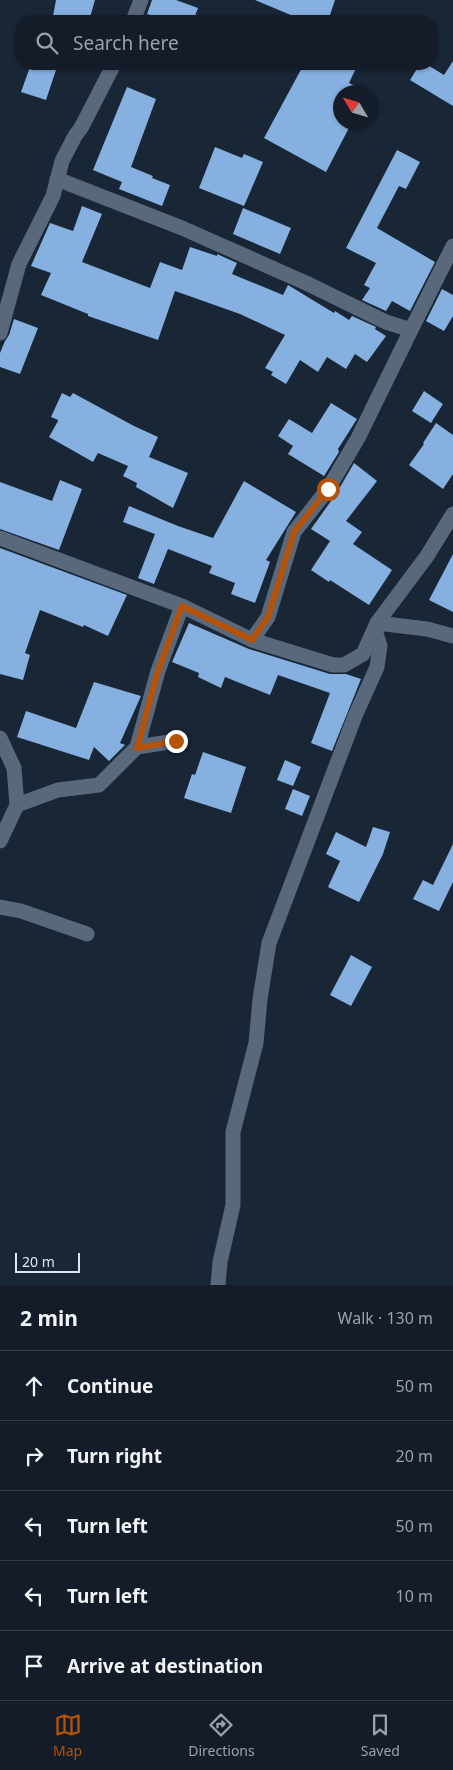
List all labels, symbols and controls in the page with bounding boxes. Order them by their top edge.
search box [15,15,438,70]
icon: search [33,29,61,57]
text: Search here [73,30,179,56]
north arrow [333,85,378,130]
route start [317,478,340,501]
route end [165,730,188,753]
scale bar [15,1250,80,1273]
text: 20 m [22,1252,55,1271]
text: 2 min [20,1304,78,1332]
text: Walk · 130 m [338,1307,433,1329]
icon: ahead [20,1372,48,1400]
text: Continue [67,1373,153,1399]
text: 50 m [396,1375,433,1397]
icon: right [20,1442,48,1470]
text: Turn right [67,1443,162,1469]
text: 20 m [396,1445,433,1467]
icon: left [20,1512,48,1540]
text: Turn left [67,1513,148,1539]
text: 50 m [396,1515,433,1537]
icon: left [20,1582,48,1610]
text: Turn left [67,1583,148,1609]
text: 10 m [396,1585,433,1607]
icon: arrive [20,1652,48,1680]
text: Arrive at destination [67,1653,263,1679]
tab: Map [53,1711,82,1760]
tab: Directions [188,1711,255,1760]
tab: Saved [361,1711,400,1760]

